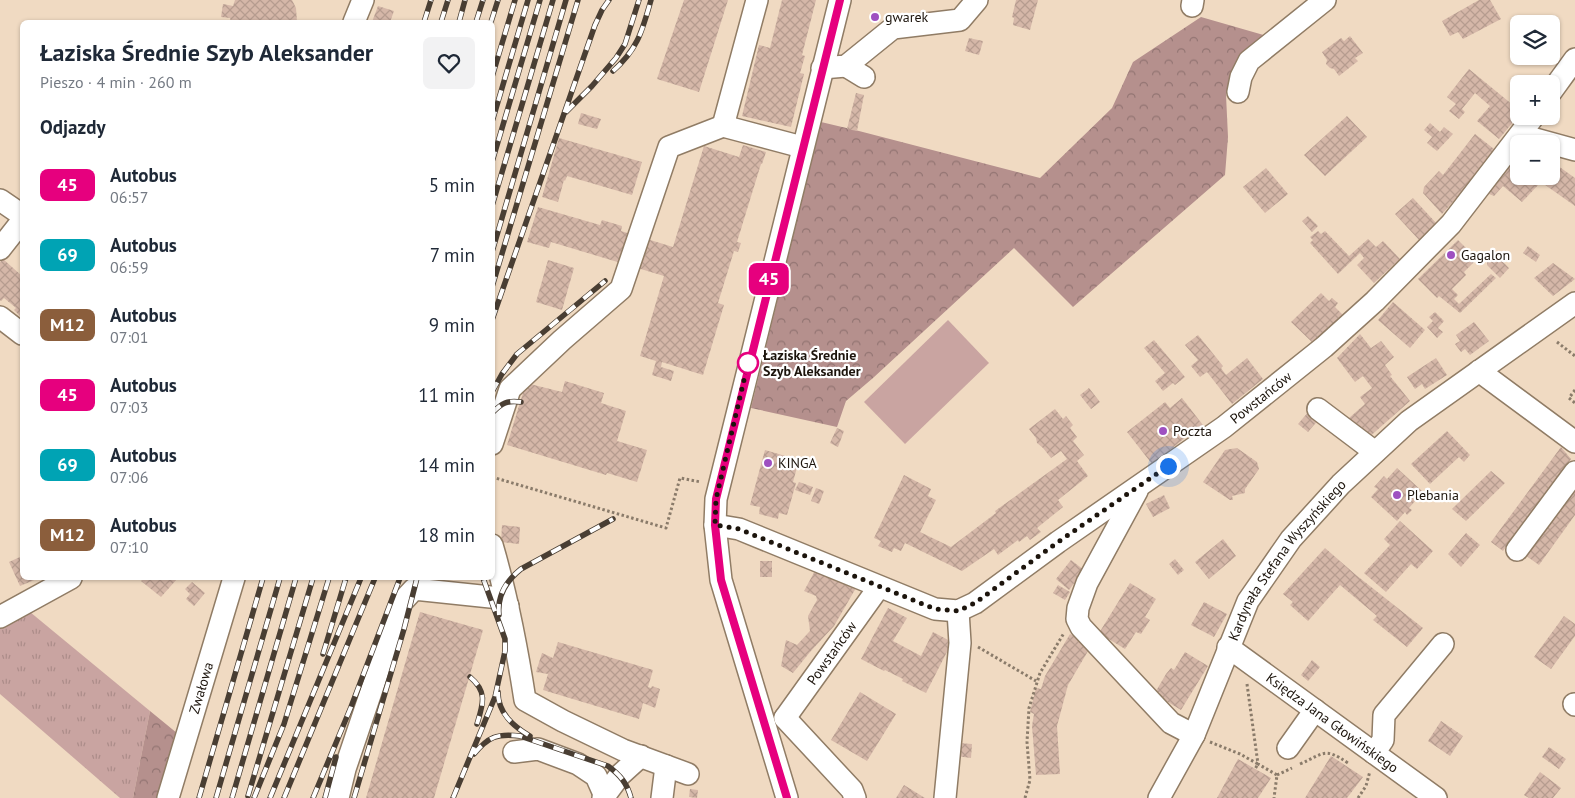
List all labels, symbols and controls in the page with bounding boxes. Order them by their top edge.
place label: gwarek [885,8,929,26]
marker: gwarek [869,11,881,23]
map controls [1510,15,1560,185]
button: layers [1510,15,1560,65]
text: Łaziska Średnie Szyb Aleksander [40,37,373,68]
button: heart [423,37,475,89]
text: Pieszo · 4 min · 260 m [40,72,192,92]
button: + [1510,75,1560,125]
text: Odjazdy [40,115,106,139]
button: − [1510,135,1560,185]
text: Autobus [110,163,177,187]
text: 45 [57,173,78,196]
text: 5 min [429,173,475,197]
text: 06:57 [110,187,148,207]
text: Autobus [110,233,177,257]
text: 69 [57,243,78,266]
text: 7 min [430,243,475,267]
place label: Gagalon [1461,246,1510,264]
marker: Gagalon [1445,249,1457,261]
text: 06:59 [110,257,148,277]
line badge: 45 [746,263,792,295]
text: 45 [759,267,779,290]
text: Autobus [110,303,177,327]
text: M12 [50,313,85,336]
text: 9 min [429,313,475,337]
text: 07:01 [110,327,148,347]
place label: Łaziska Średnie Szyb Aleksander [763,346,861,380]
marker: Łaziska Średnie Szyb Aleksander [737,352,759,374]
street label: Powstańców [1226,367,1296,428]
text: Autobus [110,373,177,397]
text: 45 [57,383,78,406]
text: 11 min [418,383,475,407]
text: 07:03 [110,397,148,417]
place label: Poczta [1173,422,1212,440]
marker: Poczta [1157,425,1169,437]
text: Autobus [110,443,177,467]
text: 69 [57,453,78,476]
text: 14 min [418,453,475,477]
place label: KINGA [778,454,818,472]
your location [1156,454,1181,479]
marker: KINGA [762,457,774,469]
text: 07:06 [110,467,148,487]
street label: Kardynała Stefana Wyszyńskiego [1224,476,1350,643]
place label: Plebania [1407,486,1459,504]
marker: Plebania [1391,489,1403,501]
text: Autobus [110,513,177,537]
text: M12 [50,523,85,546]
text: 18 min [418,523,475,547]
text: 07:10 [110,537,148,557]
street label: Powstańców [803,617,861,688]
street label: Zwałowa [185,660,217,716]
street label: Księdza Jana Głowińskiego [1263,669,1402,777]

